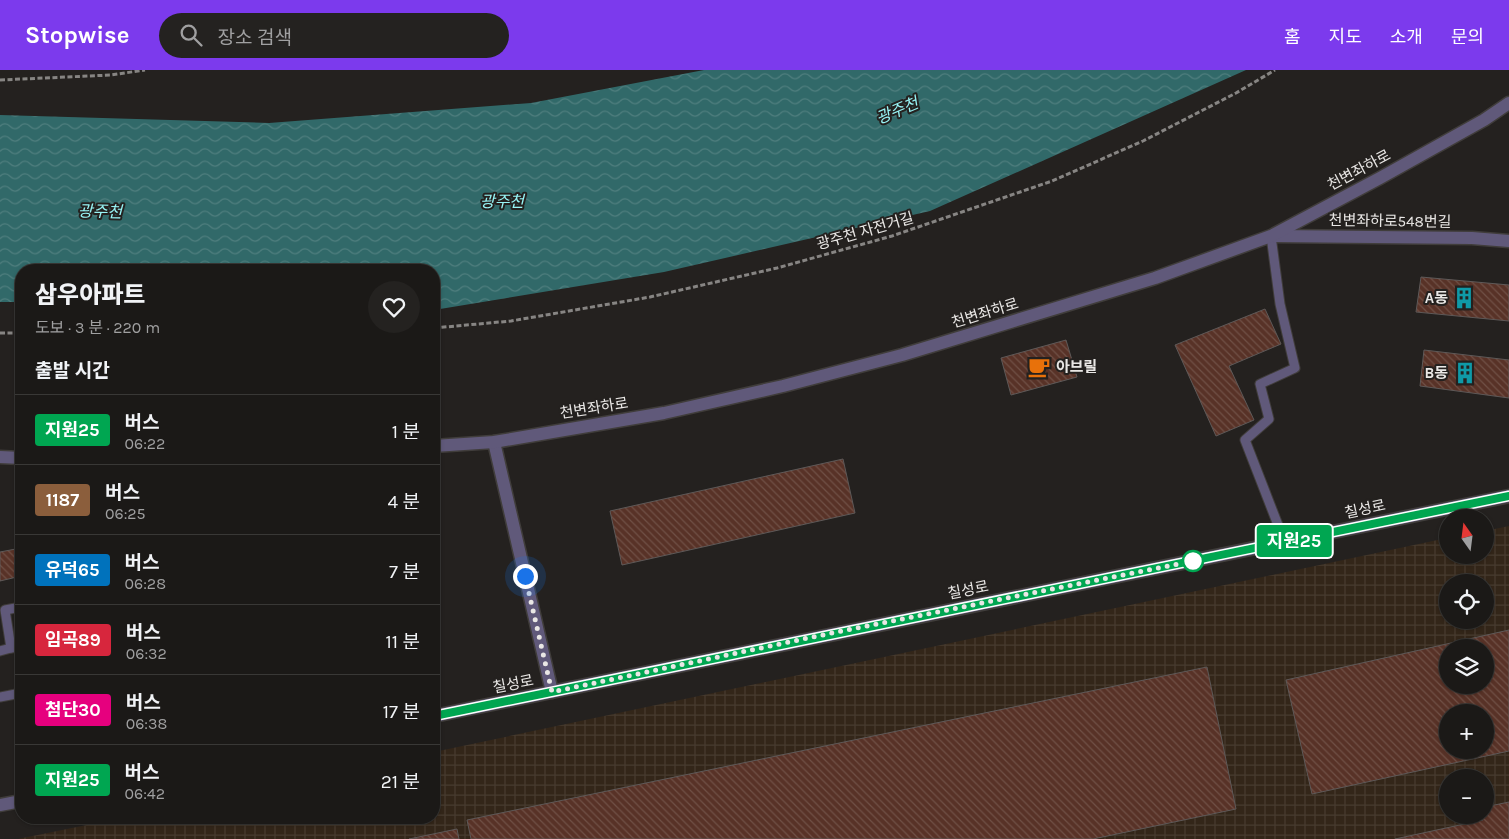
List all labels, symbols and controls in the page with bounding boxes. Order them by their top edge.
search box [159,13,509,58]
text: Stopwise [25,21,129,49]
icon: search [177,21,205,49]
text: 홈 [1284,26,1301,48]
text: 지도 [1329,26,1362,48]
text: 소개 [1390,26,1423,48]
text: 문의 [1451,26,1484,48]
text: 장소 검색 [217,27,292,49]
water label: 광주천 [873,92,923,128]
street label: 천변좌하로 [1324,146,1394,194]
water label: 광주천 [480,192,526,211]
water label: 광주천 [78,202,125,221]
street label: 광주천 자전거길 [814,209,916,253]
street label: 천변좌하로548번길 [1329,211,1451,231]
text: 삼우아파트 [35,281,145,309]
button: heart [368,281,420,333]
building icon: A동 [1451,285,1477,311]
place label: A동 [1425,289,1448,307]
street label: 천변좌하로 [949,294,1021,332]
text: 도보 · 3 분 · 220 m [35,318,160,337]
cafe icon: 아브릴 [1026,354,1052,380]
place label: 아브릴 [1056,358,1097,376]
text: 출발 시간 [35,360,110,382]
building icon: B동 [1452,360,1478,386]
place label: B동 [1424,364,1448,382]
street label: 천변좌하로 [559,394,629,422]
text: 버스 [125,412,159,434]
text: 지원25 [45,419,100,441]
text: 1 분 [392,421,420,443]
text: 06:22 [125,434,165,453]
text: 버스 [105,482,140,504]
text: 1187 [46,489,79,511]
text: 4 분 [387,491,420,513]
street label: 칠성로 [1343,496,1387,522]
text: 06:25 [105,504,146,523]
north arrow [1439,509,1494,564]
map controls [1439,509,1494,824]
line badge: 지원25 [1259,525,1329,557]
text: 지원25 [1267,530,1321,552]
unlabelled marker [1182,550,1204,572]
text: 버스 [125,552,160,574]
text: 유덕65 [45,559,100,581]
text: 7 분 [389,561,420,583]
your location [513,564,538,589]
text: 06:28 [125,574,166,593]
button: locate [1439,574,1494,629]
street label: 칠성로 [946,577,990,603]
text: 버스 [126,622,161,644]
text: 임곡89 [45,629,101,651]
text: 11 분 [385,631,420,653]
button: layers [1439,639,1494,694]
text: 06:32 [126,644,167,663]
street label: 칠성로 [491,671,535,697]
text: 버스 [126,692,161,714]
text: 첨단30 [45,699,101,721]
text: 17 분 [383,701,420,723]
button: + [1439,704,1494,759]
text: 06:38 [126,714,167,733]
text: 버스 [125,762,159,784]
text: 지원25 [45,769,100,791]
button: − [1439,769,1494,824]
text: 21 분 [381,771,420,793]
text: 06:42 [125,784,165,803]

